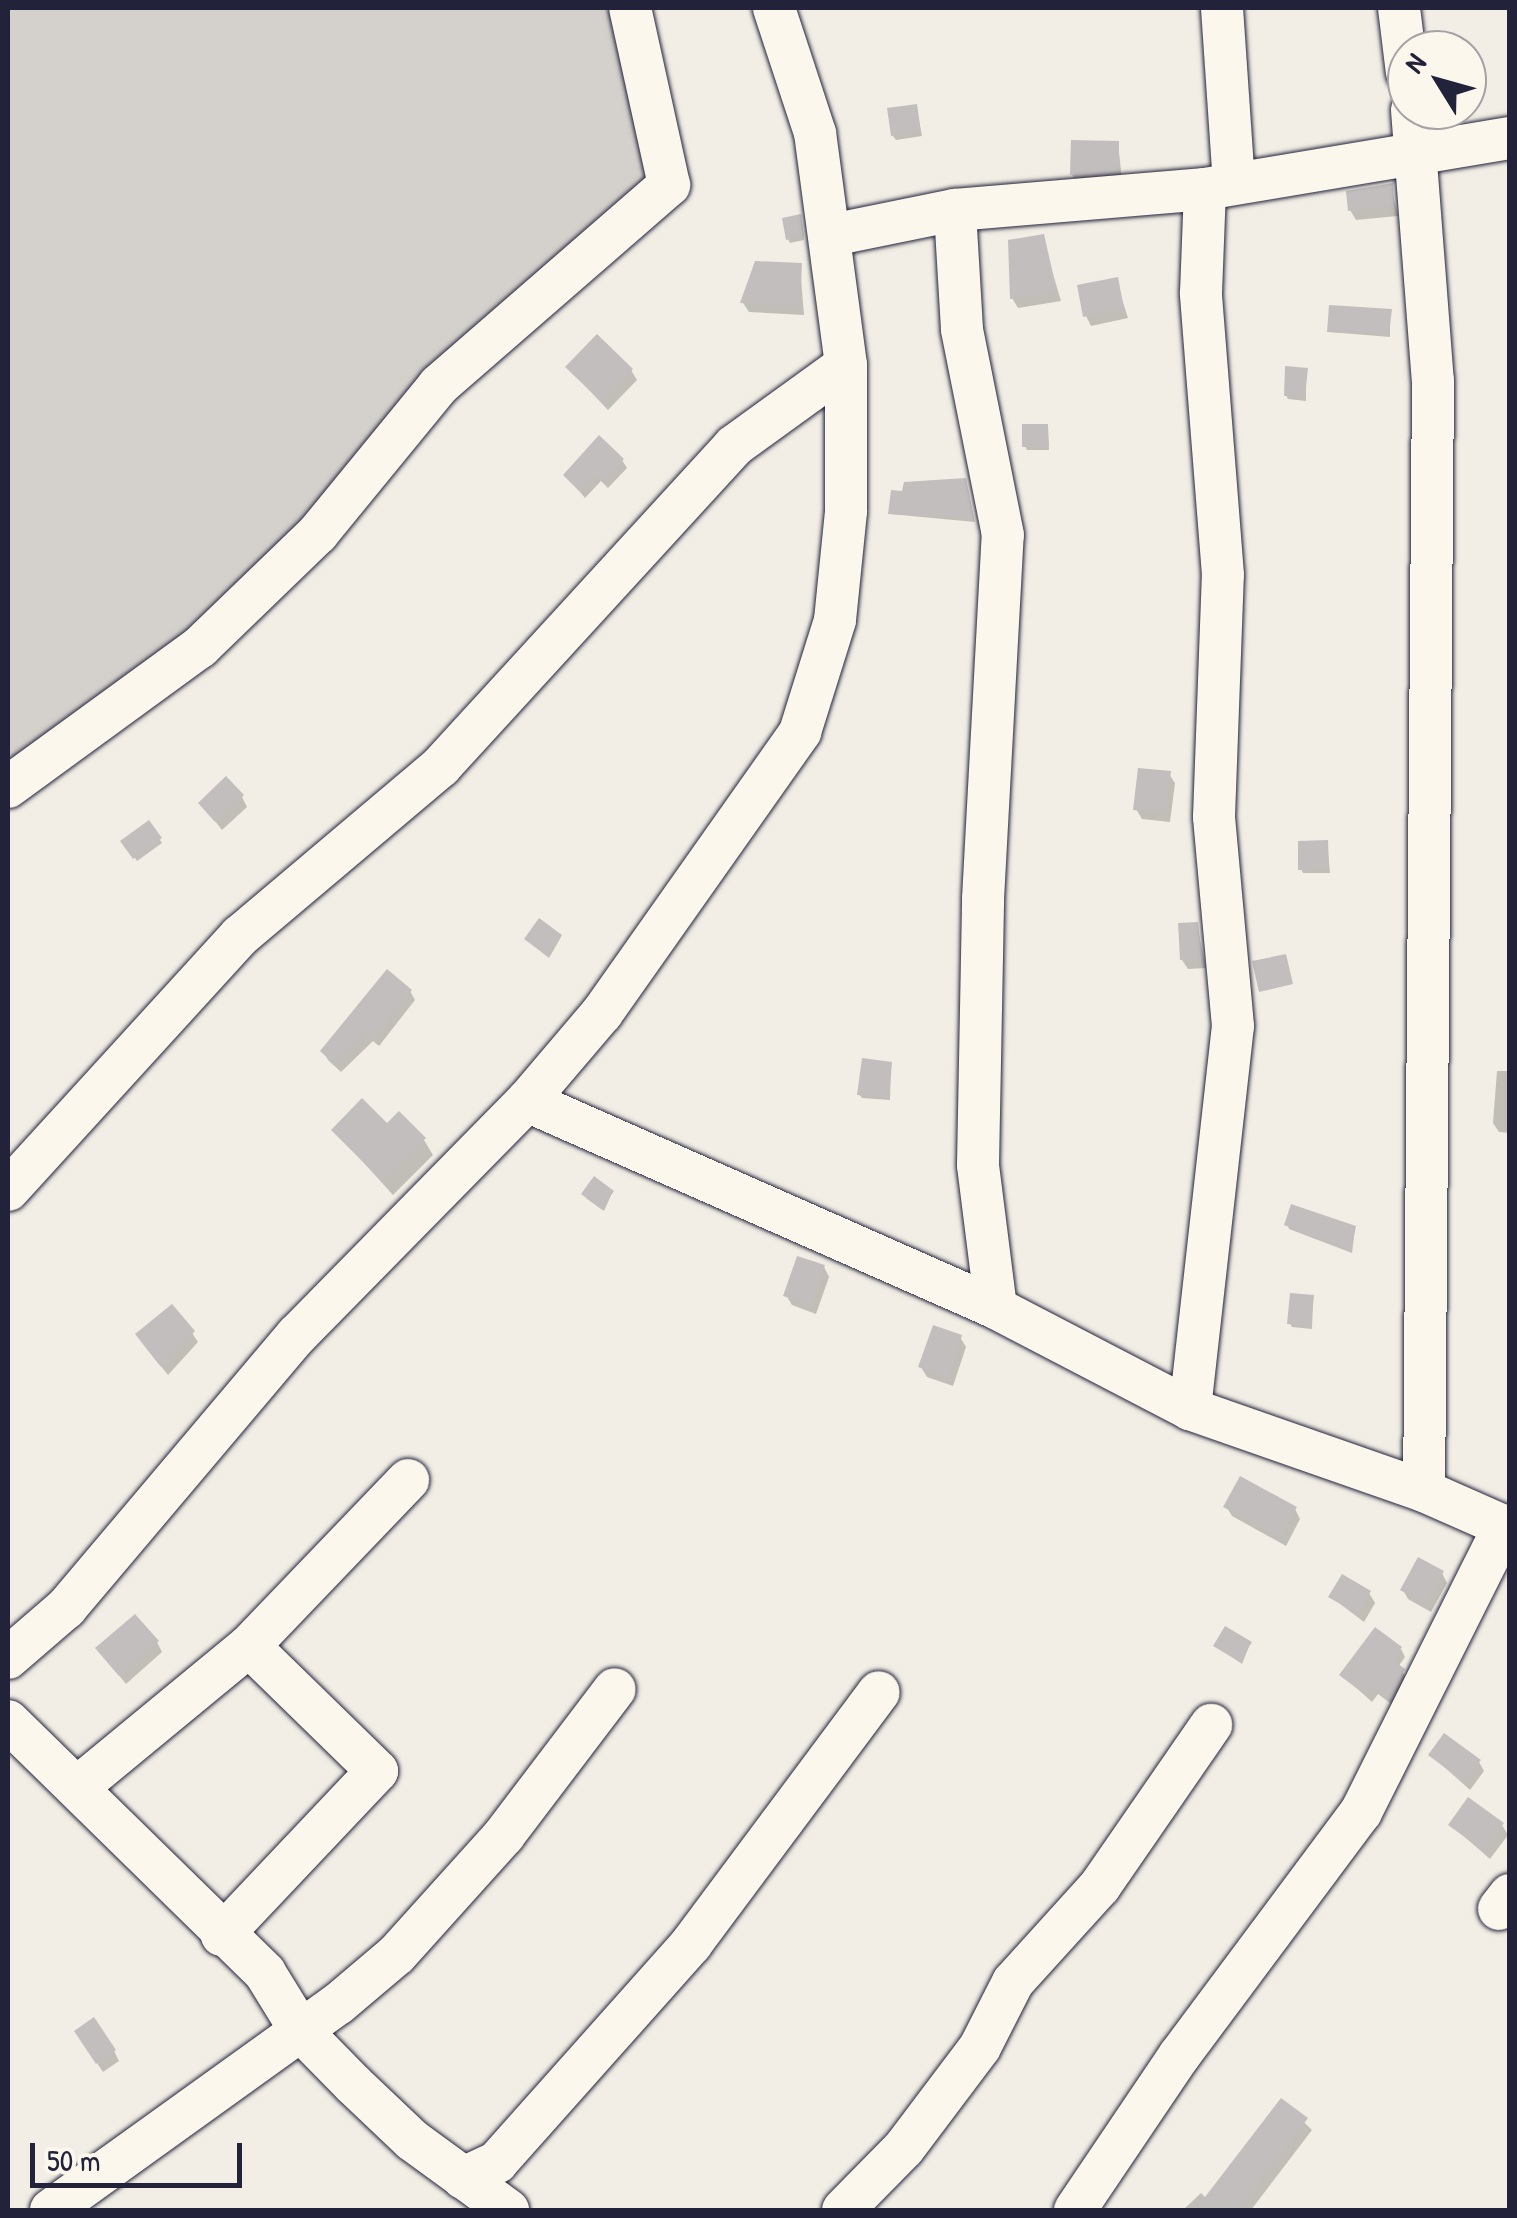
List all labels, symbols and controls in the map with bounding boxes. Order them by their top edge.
north arrow [1387,30,1487,130]
text: N [1395,46,1434,81]
scale bar [35,2123,248,2185]
text: 50 m [47,2140,100,2180]

